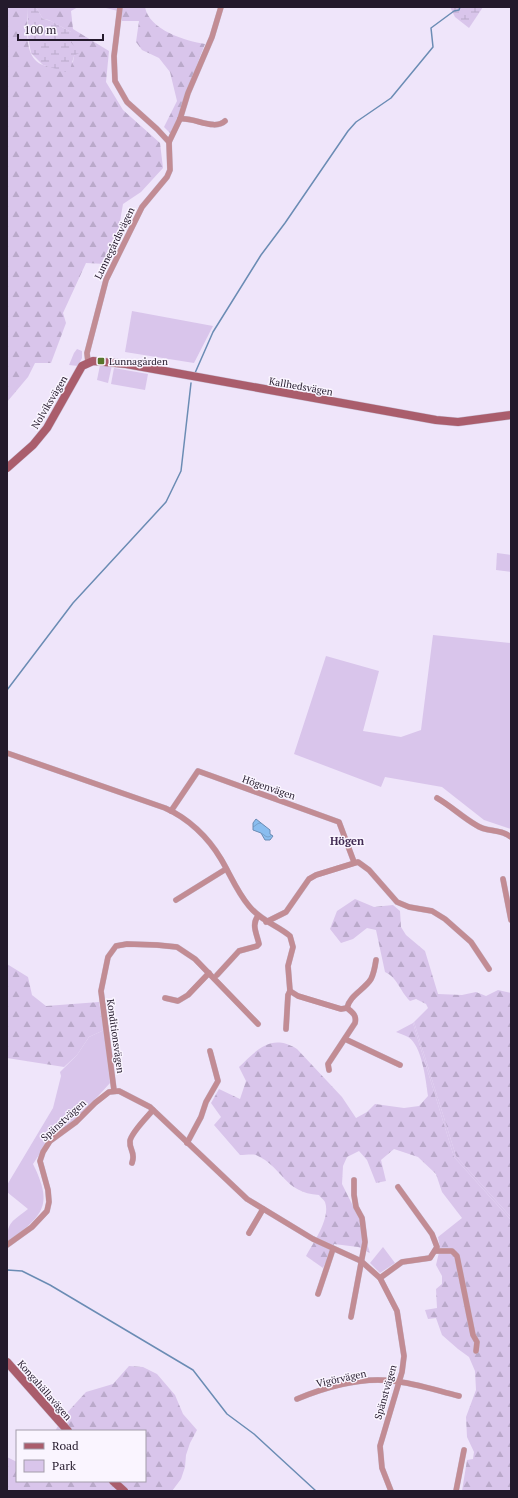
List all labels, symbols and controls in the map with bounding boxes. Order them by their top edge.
scale bar [18,16,103,42]
text: 100 m [24,22,57,37]
street label: Lunnegårdsvägen [91,205,138,281]
place label: Lunnagården [109,355,168,368]
marker: Lunnagården [96,356,106,366]
street label: Nolviksvägen [28,373,70,431]
street label: Kallhedsvägen [268,374,334,399]
street label: Högenvägen [241,772,297,803]
district label: Högen [330,834,364,848]
street label: Konditionsvägen [104,998,127,1074]
street label: Spänstvägen [38,1097,89,1144]
street label: Kongahällavägen [15,1357,75,1423]
street label: Spänstvägen [371,1363,400,1421]
street label: Vigörvägen [315,1367,367,1390]
legend [16,1430,146,1482]
text: Road [52,1438,79,1453]
text: Park [52,1458,77,1473]

